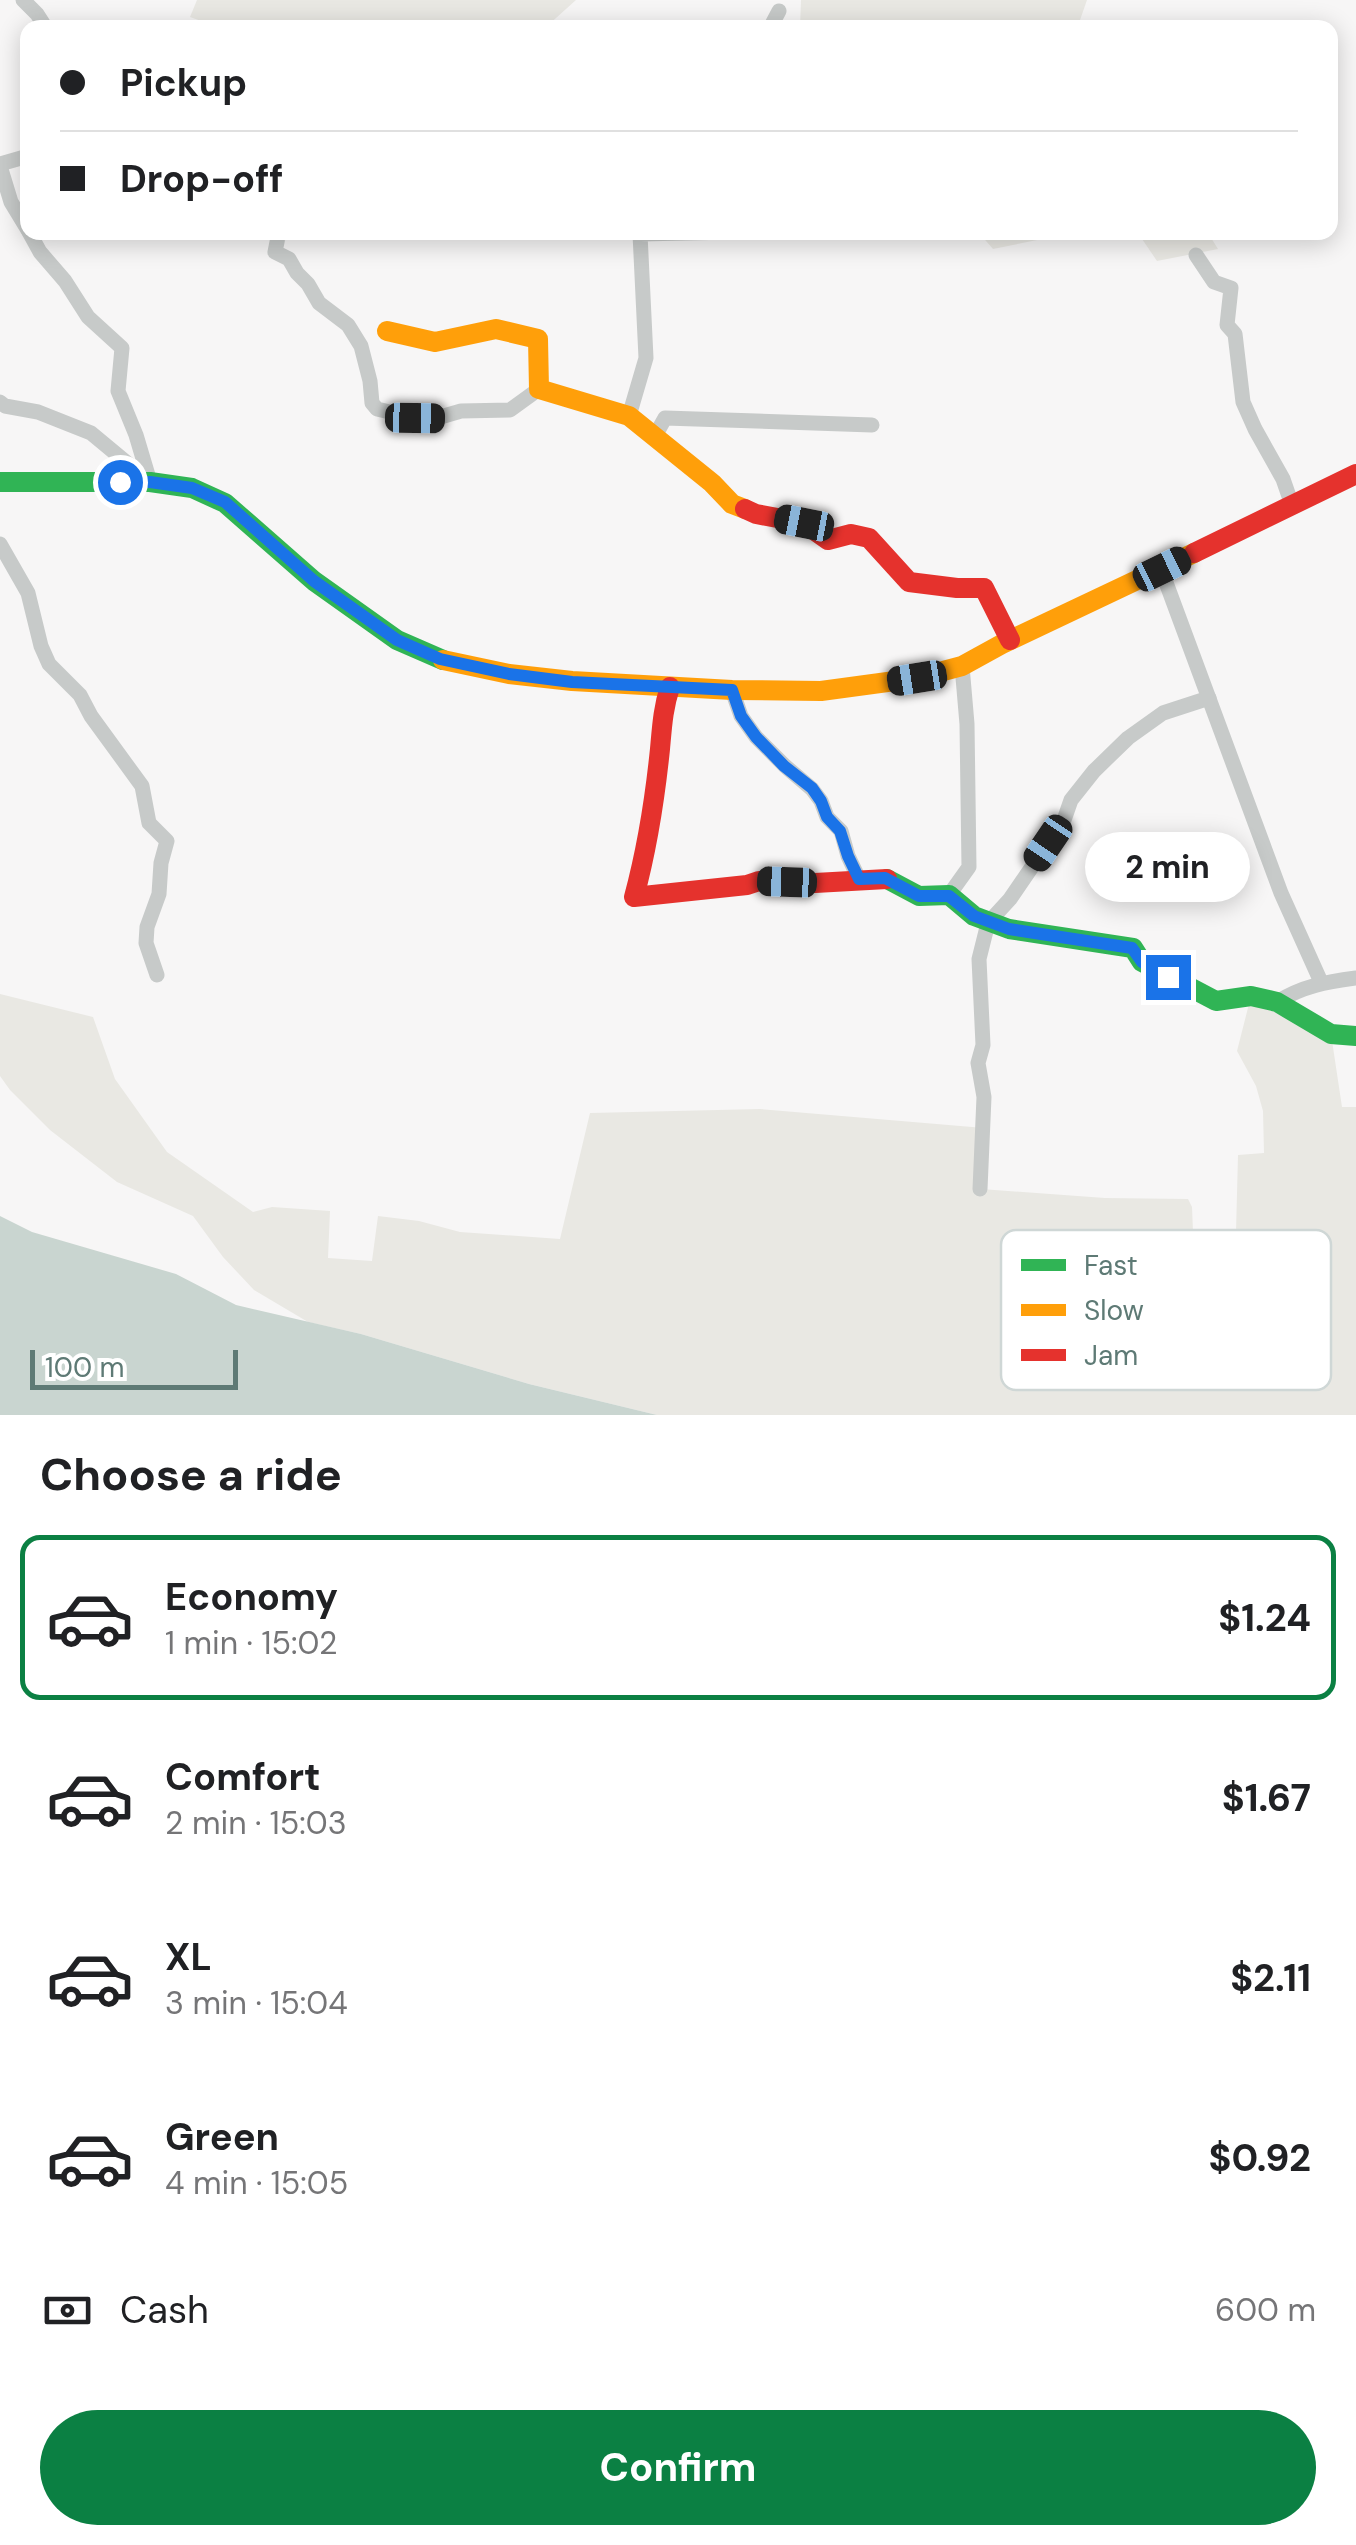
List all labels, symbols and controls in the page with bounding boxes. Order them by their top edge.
text: Pickup [120,58,247,108]
text: Drop-off [120,154,283,204]
car [385,402,445,434]
route start [98,460,143,505]
car [772,503,836,543]
car [1128,542,1196,596]
car [885,658,949,698]
car [1019,810,1077,876]
callout: 2 min [1086,832,1250,902]
text: 2 min [1125,846,1210,888]
car [756,866,818,898]
route end [1146,955,1191,1000]
legend [1001,1230,1331,1390]
text: Fast [1084,1247,1138,1284]
text: Slow [1084,1292,1144,1329]
text: Jam [1084,1337,1138,1374]
scale bar [30,1345,238,1390]
text: 100 m [45,1349,124,1386]
text: Choose a ride [40,1445,342,1504]
text: Economy [165,1572,338,1622]
icon: car [45,1573,135,1663]
text: $1.24 [1218,1593,1311,1643]
text: 1 min · 15:02 [165,1622,337,1664]
text: Comfort [165,1752,321,1802]
icon: car [45,1753,135,1843]
text: $1.67 [1222,1773,1311,1823]
text: 2 min · 15:03 [165,1802,347,1844]
text: XL [165,1932,212,1982]
icon: car [45,1933,135,2023]
text: $2.11 [1230,1953,1311,2003]
text: 3 min · 15:04 [165,1982,348,2024]
text: Green [165,2112,279,2162]
icon: car [45,2113,135,2203]
text: $0.92 [1209,2133,1311,2183]
text: 4 min · 15:05 [165,2162,348,2204]
icon: cash [40,2283,95,2338]
text: Cash [120,2285,209,2335]
text: 600 m [1215,2289,1316,2331]
button: Confirm [40,2410,1316,2525]

